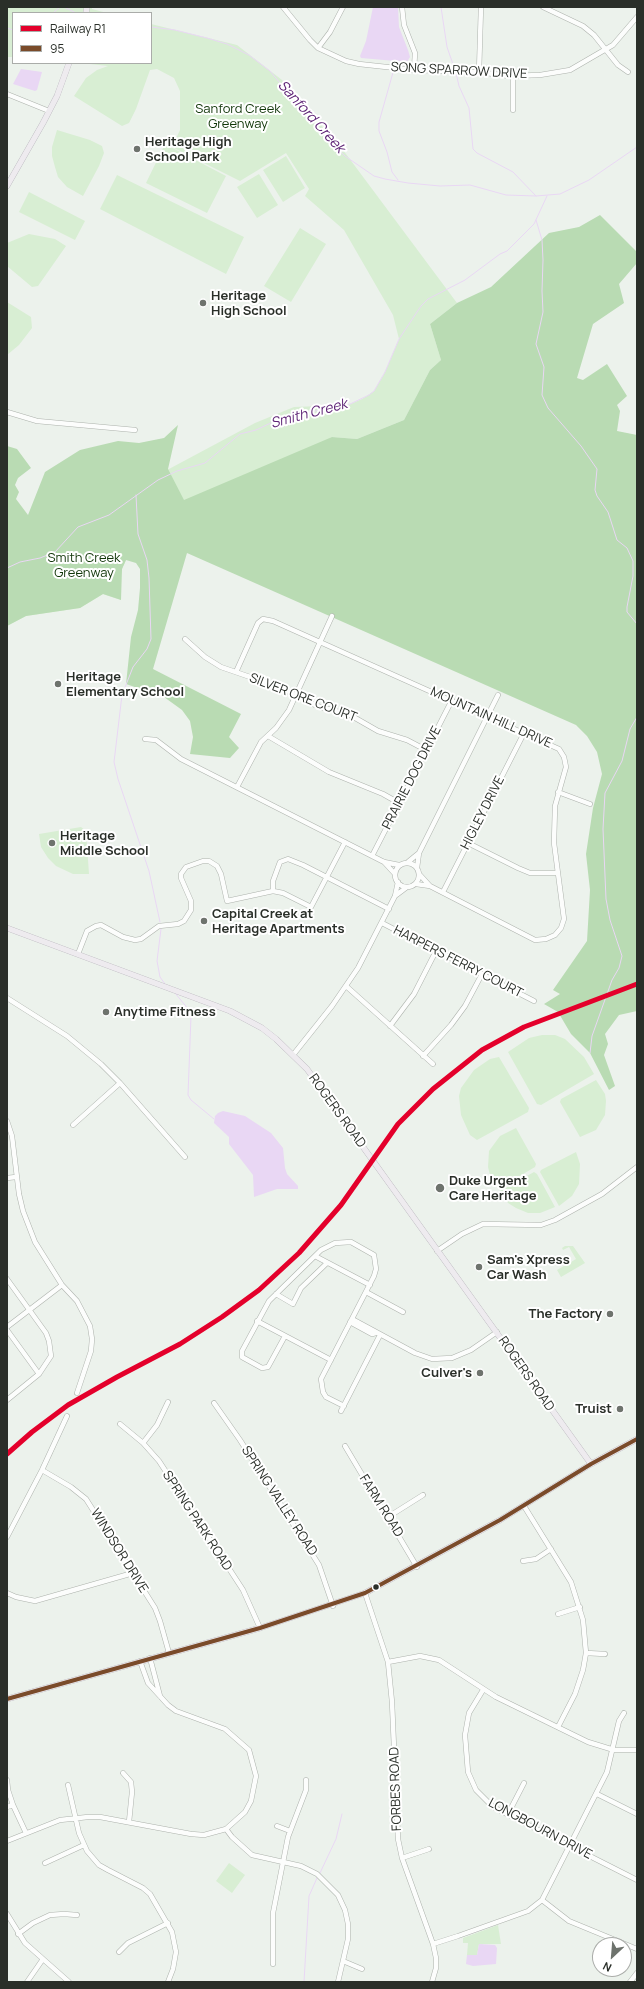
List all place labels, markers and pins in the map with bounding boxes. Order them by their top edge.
place label: Heritage High School Park [145,134,232,165]
marker: Heritage High School Park [132,144,142,154]
place label: Heritage High School [211,288,287,319]
marker: Heritage High School [198,298,208,308]
place label: Heritage Elementary School [66,669,184,700]
marker: Heritage Elementary School [53,679,63,689]
place label: Heritage Middle School [60,828,149,859]
marker: Heritage Middle School [47,838,57,848]
place label: Capital Creek at Heritage Apartments [212,906,345,937]
marker: Capital Creek at Heritage Apartments [199,916,209,926]
place label: Anytime Fitness [114,1004,216,1020]
marker: Anytime Fitness [101,1007,111,1017]
place label: Duke Urgent Care Heritage [449,1173,537,1204]
marker: Duke Urgent Care Heritage [434,1182,446,1194]
place label: Sam's Xpress Car Wash [487,1252,570,1283]
marker: Sam's Xpress Car Wash [474,1262,484,1272]
place label: The Factory [528,1306,602,1322]
marker: The Factory [605,1309,615,1319]
place label: Culver's [421,1365,472,1381]
marker: Culver's [475,1368,485,1378]
place label: Truist [575,1401,612,1417]
marker: Truist [615,1404,625,1414]
unlabelled marker [371,1582,381,1592]

